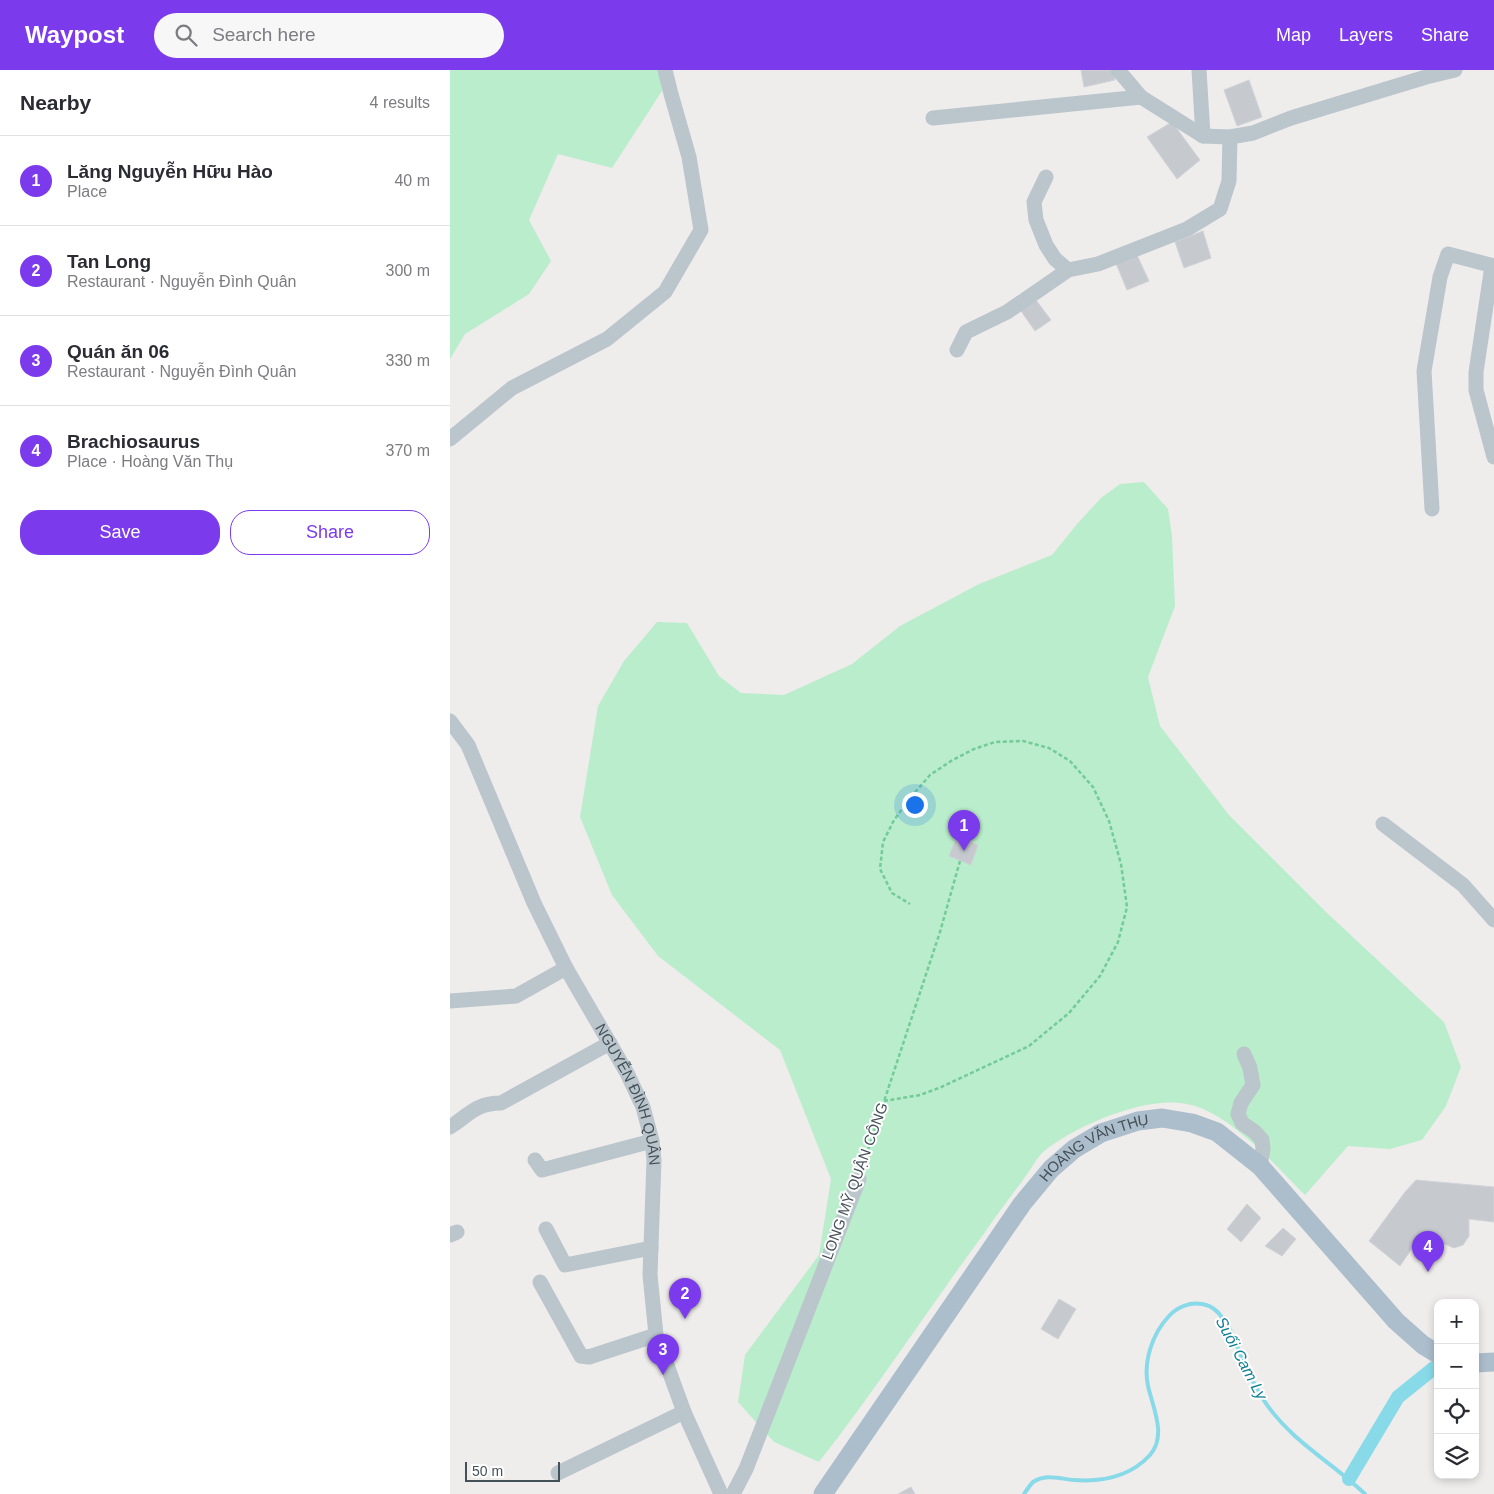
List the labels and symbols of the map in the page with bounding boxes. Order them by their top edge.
your location [902,792,928,818]
pin: 1 [948,810,980,851]
street label: NGUYỄN ĐÌNH QUÂN [592,1021,664,1166]
street label: LONG MỸ QUẬN CÔNG [818,1100,891,1262]
street label: HOÀNG VĂN THỤ [1035,1111,1149,1185]
pin: 4 [1412,1231,1444,1272]
pin: 2 [669,1278,701,1319]
water label: Suối Cam Ly [1213,1314,1271,1403]
pin: 3 [647,1334,679,1375]
scale bar [465,1459,560,1482]

